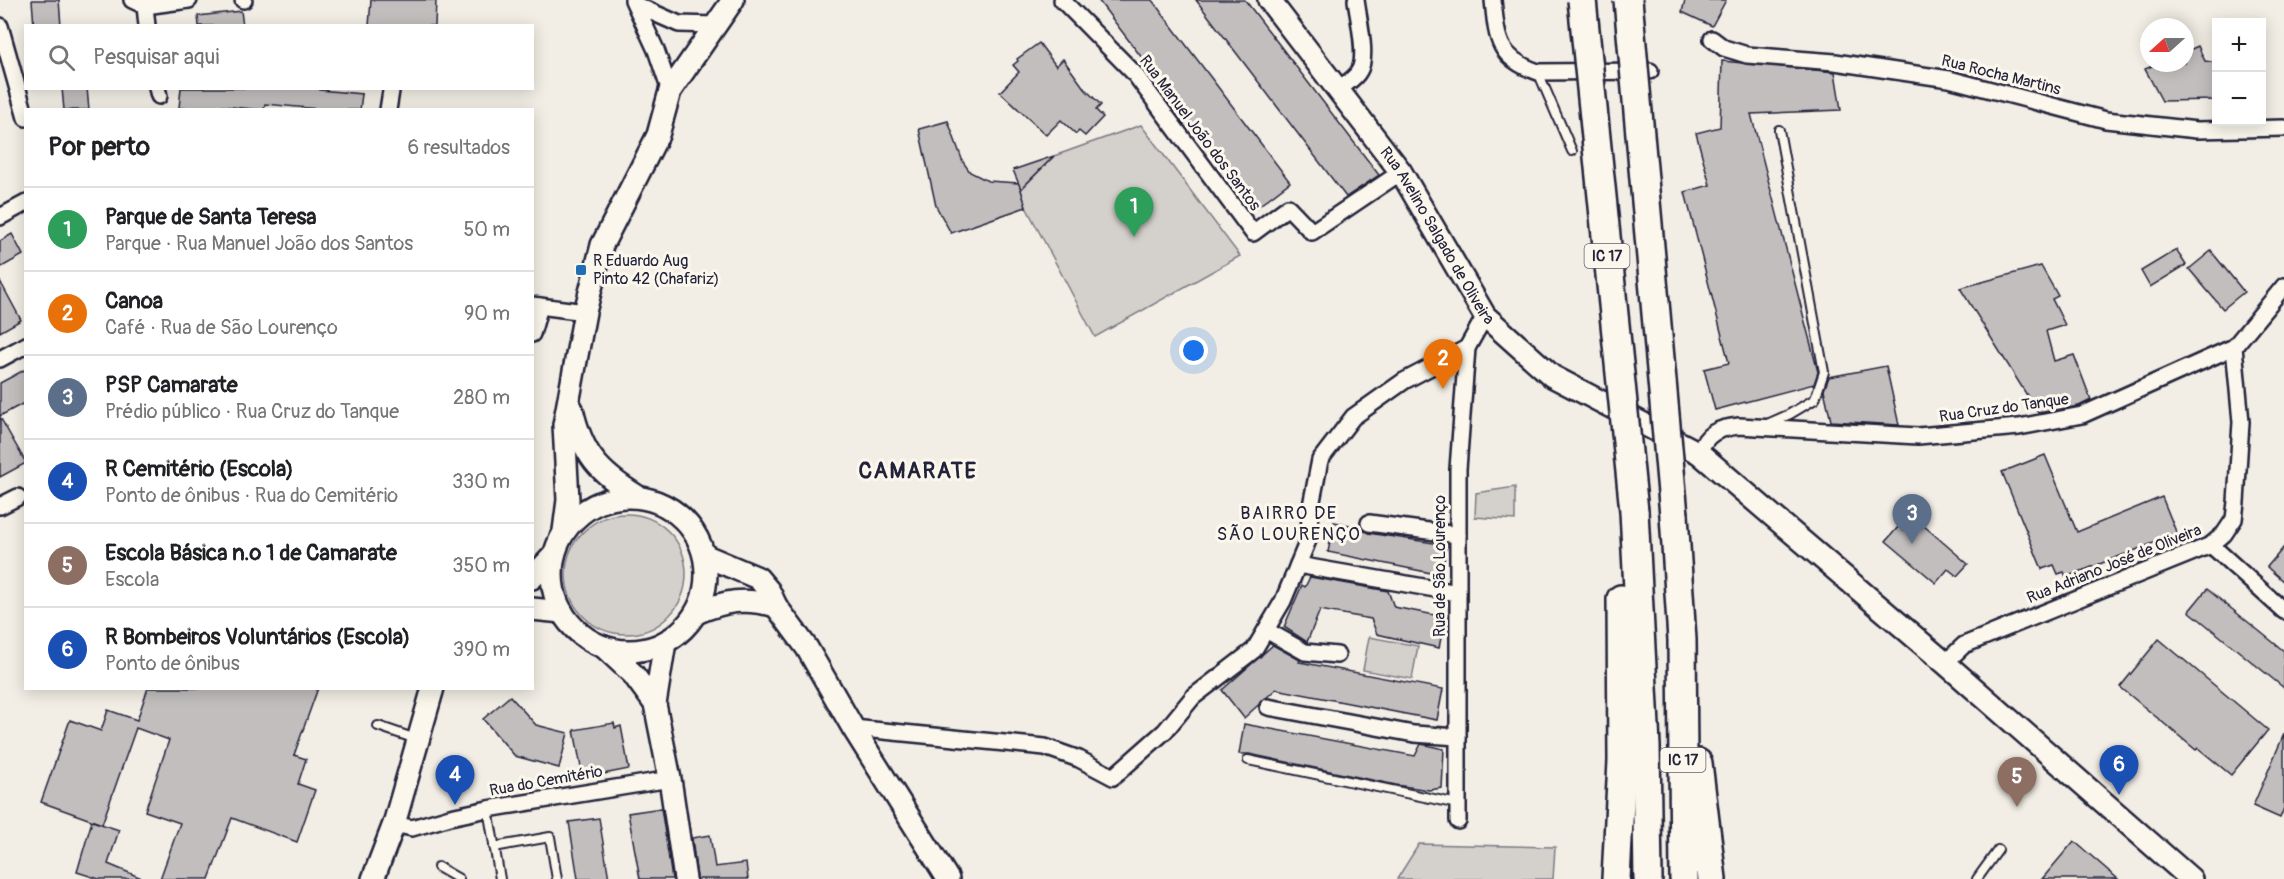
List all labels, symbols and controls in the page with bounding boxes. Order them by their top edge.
north arrow [2140,18,2194,72]
map controls [2212,18,2266,126]
button: + [2212,18,2266,72]
search box [24,24,534,90]
icon: search [45,41,78,74]
text: Pesquisar aqui [93,43,219,71]
street label: Rua Manuel João dos Santos [1135,51,1265,215]
street label: Rua Rocha Martins [1939,51,2063,99]
button: − [2212,72,2266,126]
text: Por perto [48,131,150,163]
text: 6 resultados [408,135,510,160]
street label: Rua Avelino Salgado de Oliveira [1375,143,1498,329]
pin: 1 [1114,188,1154,237]
text: Parque de Santa Teresa [105,203,317,231]
text: 1 [64,217,71,242]
text: 50 m [463,217,510,242]
text: Parque · Rua Manuel João dos Santos [105,231,413,256]
road number: IC 17 [1584,244,1630,268]
place label: R Eduardo Aug Pinto 42 (Chafariz) [593,251,719,289]
marker: R Eduardo Aug Pinto 42 (Chafariz) [574,263,588,277]
text: Canoa [105,287,163,315]
text: 2 [62,301,73,326]
text: 90 m [464,301,510,326]
text: Café · Rua de São Lourenço [105,315,338,340]
your location [1179,336,1208,365]
pin: 2 [1424,340,1462,389]
text: PSP Camarate [105,371,238,399]
text: 3 [62,385,73,410]
text: 280 m [453,385,510,410]
street label: Rua Cruz do Tanque [1938,389,2070,427]
text: Prédio público · Rua Cruz do Tanque [105,399,399,424]
text: R Cemitério (Escola) [105,455,294,483]
district label: CAMARATE [859,457,977,485]
text: 4 [62,469,73,494]
text: 330 m [452,469,510,494]
text: Ponto de ônibus · Rua do Cemitério [105,483,398,508]
pin: 3 [1892,494,1932,544]
street label: Rua de São Lourenço [1430,495,1450,637]
district label: BAIRRO DE SÃO LOURENÇO [1217,502,1361,546]
street label: Rua Adriano José de Oliveira [2024,520,2204,608]
text: Escola Básica n.º 1 de Camarate [105,539,397,567]
text: 5 [62,553,73,578]
text: 350 m [452,553,510,578]
text: Escola [105,567,159,592]
text: R Bombeiros Voluntários (Escola) [105,623,410,651]
text: 6 [62,637,73,662]
text: 390 m [453,637,510,662]
text: Ponto de ônibus [105,651,240,676]
pin: 6 [2100,746,2138,795]
road number: IC 17 [1660,748,1706,772]
pin: 4 [436,756,474,805]
pin: 5 [1998,758,2036,807]
street label: Rua do Cemitério [488,761,605,801]

